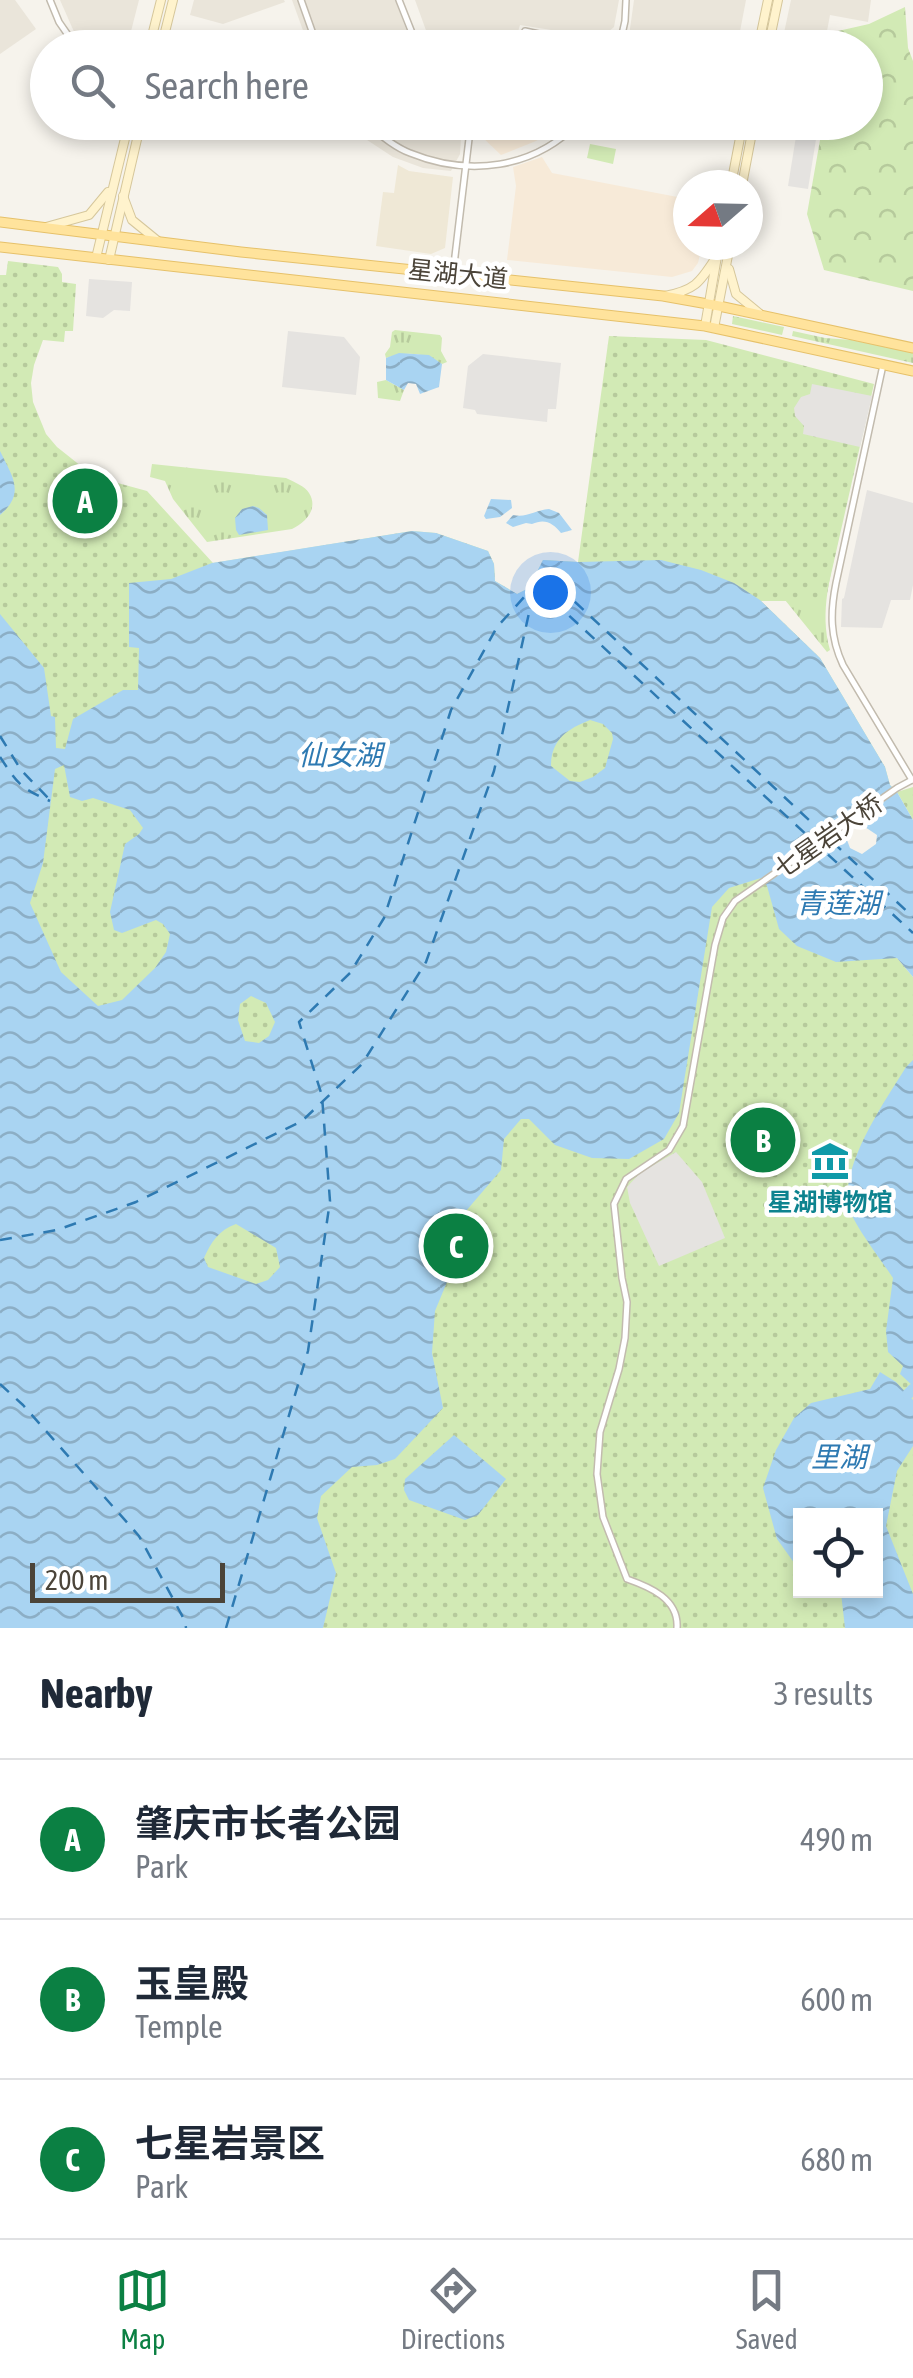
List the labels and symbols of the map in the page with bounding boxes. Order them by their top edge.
north arrow [673,170,763,260]
street label: 星湖大道 [407,255,509,293]
pin: A [52,464,118,538]
your location [525,567,576,618]
water label: 仙女湖 [298,739,386,771]
street label: 七星岩大桥 [769,789,887,883]
water label: 青莲湖 [796,887,884,919]
pin: B [730,1102,796,1178]
museum icon: 星湖博物馆 [809,1140,851,1182]
place label: 星湖博物馆 [767,1188,893,1216]
pin: C [424,1208,488,1284]
water label: 里湖 [811,1441,871,1473]
scale bar [30,1558,225,1602]

